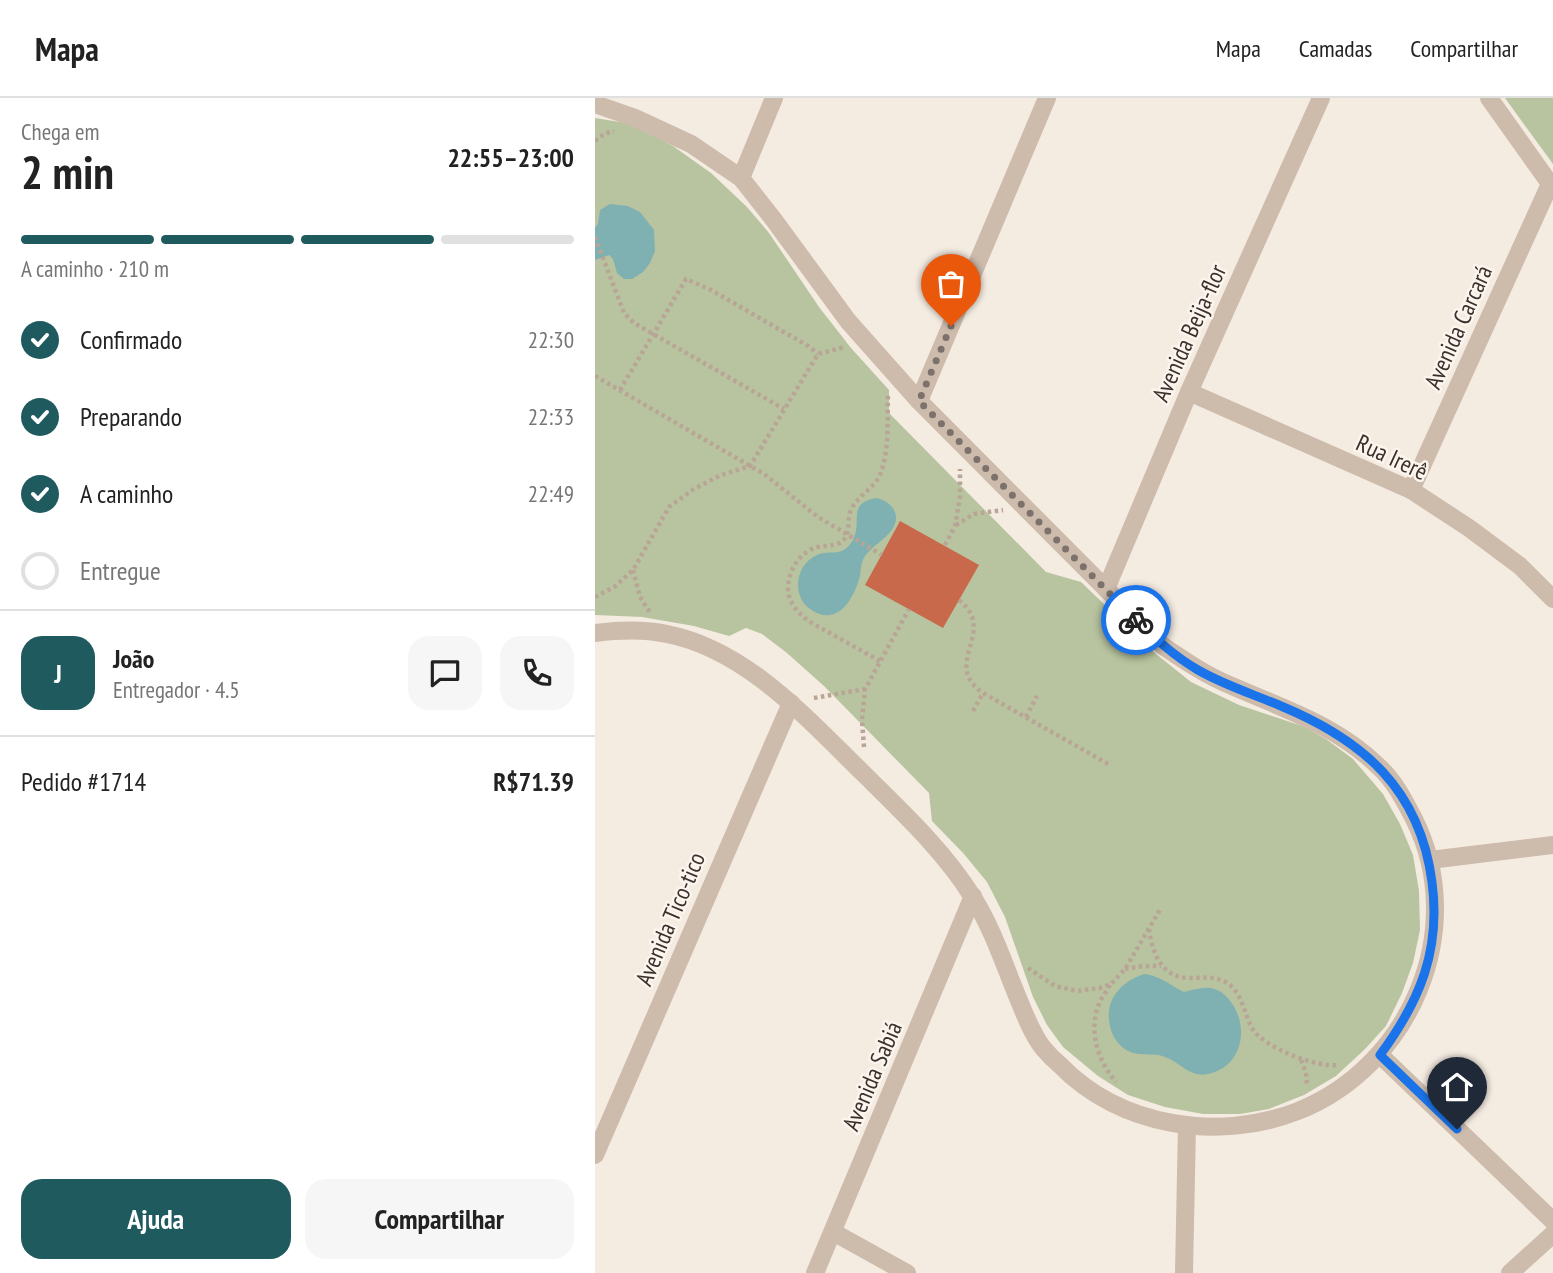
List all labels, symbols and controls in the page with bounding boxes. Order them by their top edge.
text: Mapa [35,27,99,70]
text: Mapa [1216,33,1261,64]
text: Camadas [1299,33,1372,64]
text: Compartilhar [1410,33,1518,64]
text: Chega em [21,117,99,146]
text: 22:55–23:00 [447,141,574,174]
text: 2 min [21,142,114,202]
text: A caminho · 210 m [21,254,169,283]
pin [921,254,981,326]
street label: Avenida Beija-flor [1145,259,1233,406]
street label: Avenida Carcará [1417,260,1499,394]
icon: bag [932,265,970,303]
icon: check [21,321,59,359]
text: Confirmado [80,323,182,356]
text: 22:30 [528,325,574,354]
icon: check [21,398,59,436]
text: Preparando [80,400,182,433]
text: 22:33 [528,402,574,431]
street label: Rua Irerê [1351,427,1433,487]
icon: check [21,475,59,513]
text: A caminho [80,477,173,510]
text: 22:49 [528,479,574,508]
text: Entregue [80,554,161,587]
courier [1101,585,1171,655]
icon: bike [1117,601,1155,639]
button: chat [408,636,482,710]
button: phone [500,636,574,710]
text: João [113,642,154,675]
text: J [54,657,62,690]
text: Entregador · 4.5 [113,675,240,704]
text: Pedido #1714 [21,765,146,798]
text: R$71.39 [493,765,574,798]
street label: Avenida Tico-tico [628,848,712,990]
street label: Avenida Sabiá [835,1017,909,1135]
pin [1427,1057,1487,1129]
icon: home [1438,1068,1476,1106]
button: Ajuda [21,1179,291,1259]
button: Compartilhar [305,1179,574,1259]

